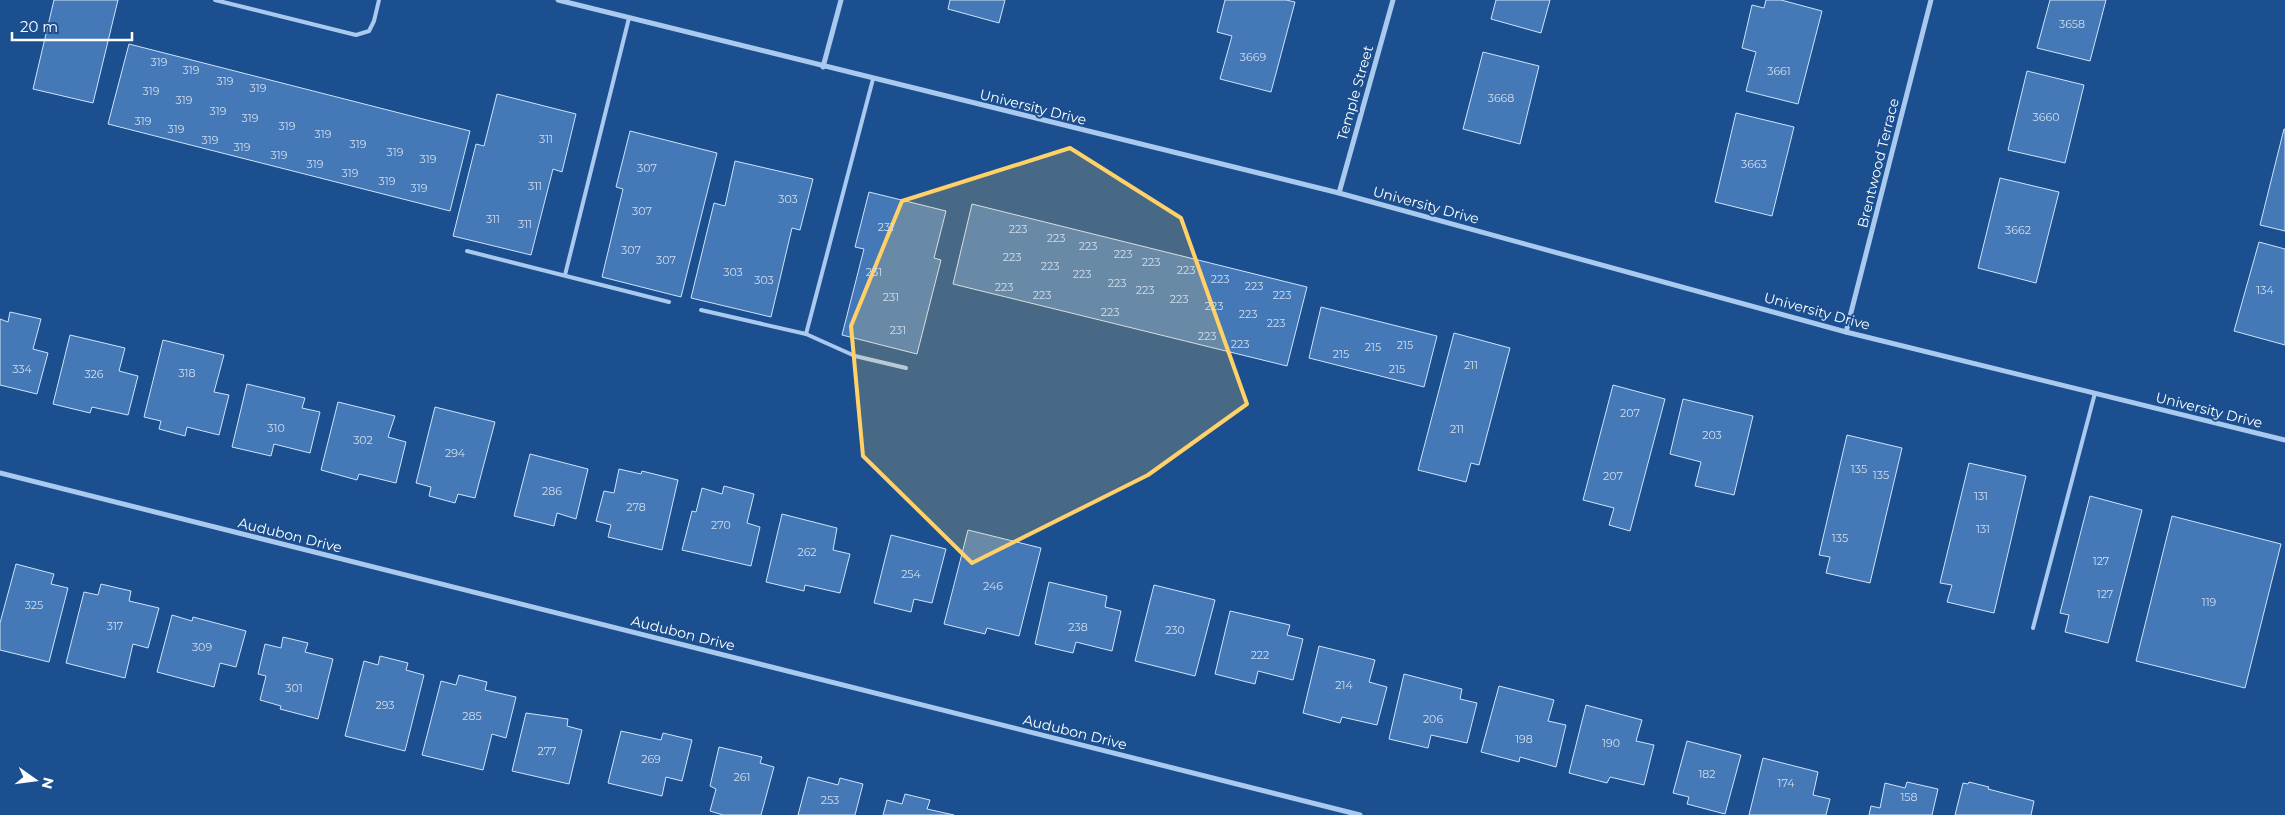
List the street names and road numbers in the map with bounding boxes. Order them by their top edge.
street label: Temple Street [1333,43,1377,143]
street label: University Drive [978,85,1088,129]
street label: Brentwood Terrace [1853,96,1903,230]
street label: University Drive [1371,182,1481,228]
street label: University Drive [1762,288,1872,334]
street label: University Drive [2154,388,2264,432]
street label: Audubon Drive [236,513,344,557]
street label: Audubon Drive [629,611,737,655]
street label: Audubon Drive [1021,710,1129,754]

